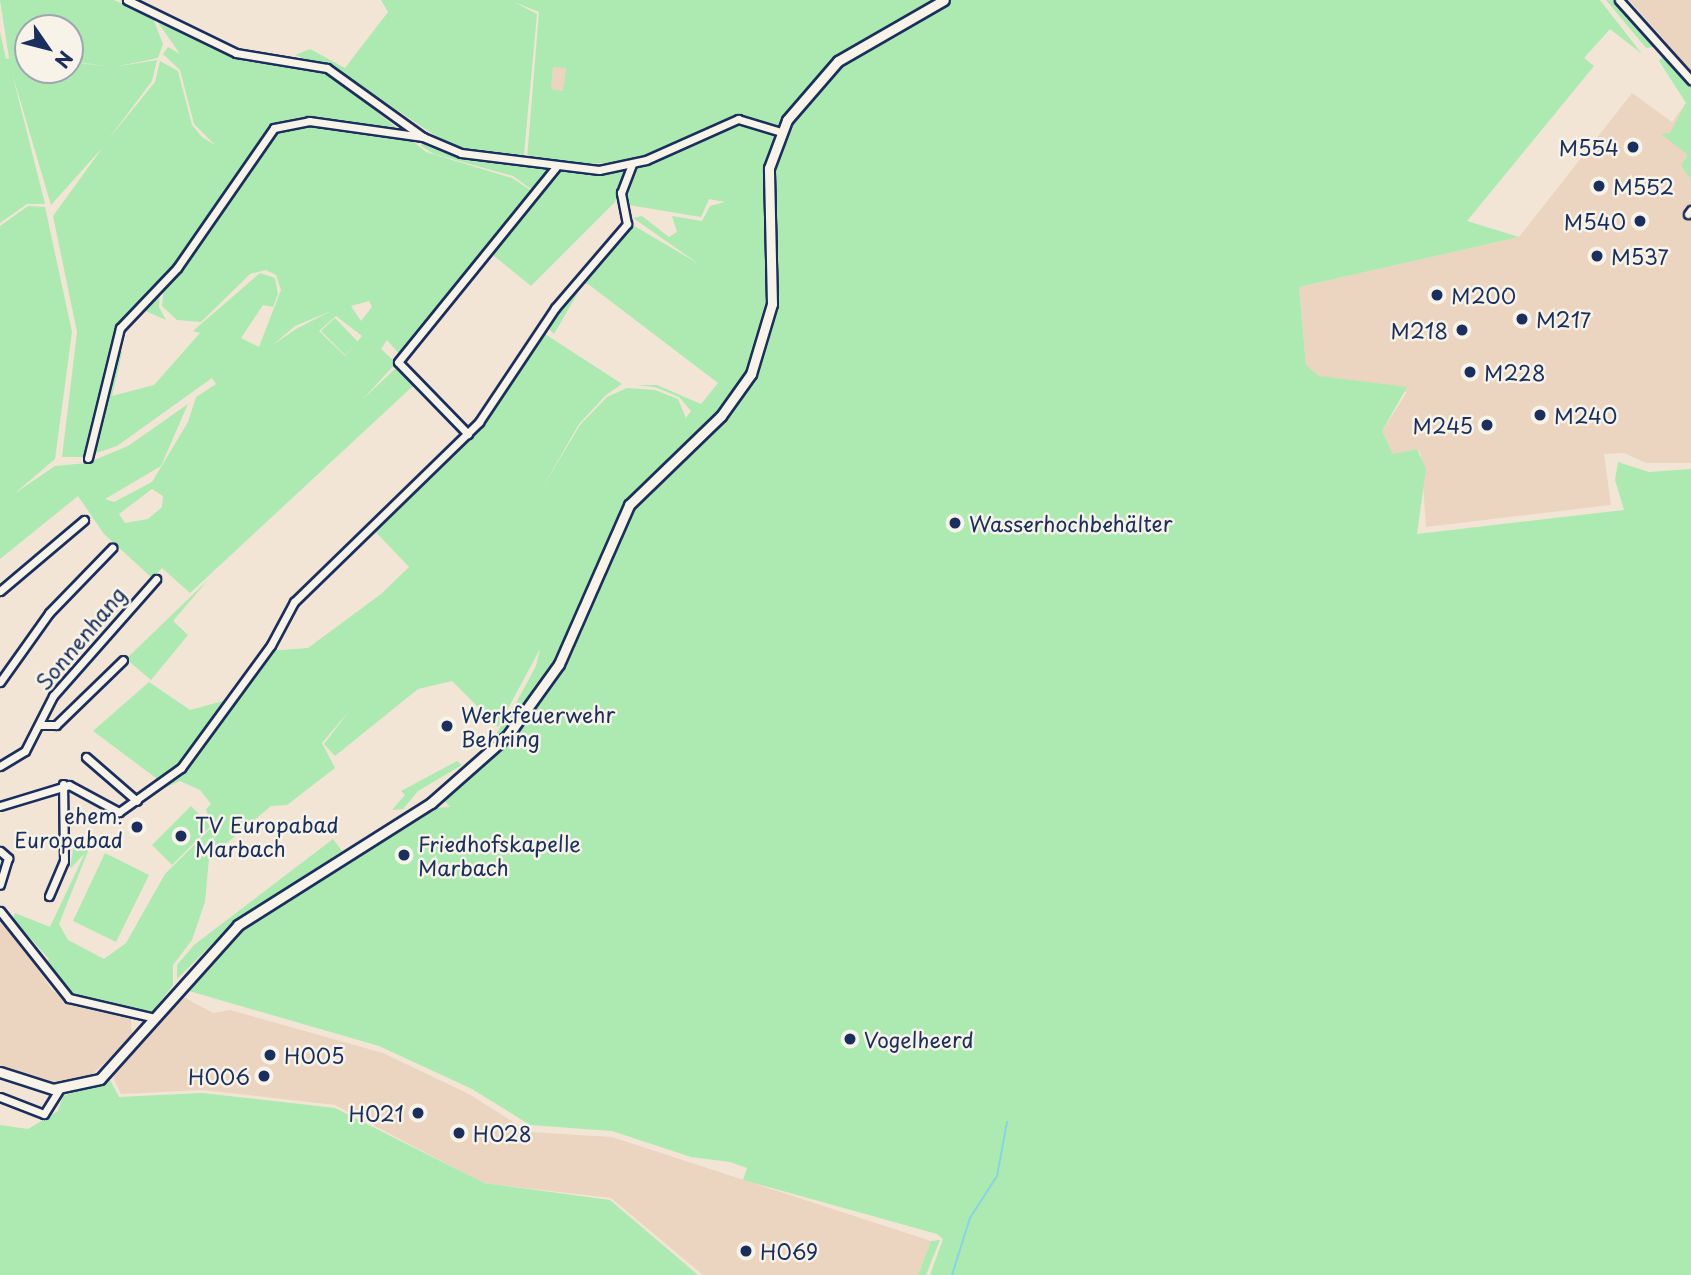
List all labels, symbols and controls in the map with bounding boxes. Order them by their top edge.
north arrow [14,14,84,84]
text: N [49,46,80,74]
place label: M554 [1559,134,1619,160]
marker: M554 [1625,139,1641,155]
place label: M552 [1613,173,1674,199]
marker: M552 [1591,178,1607,194]
place label: M540 [1564,208,1626,234]
marker: M540 [1632,213,1648,229]
place label: M537 [1611,243,1669,269]
marker: M537 [1589,248,1605,264]
place label: M200 [1451,282,1516,308]
marker: M200 [1429,287,1445,303]
place label: M217 [1536,306,1591,332]
marker: M217 [1514,311,1530,327]
place label: M218 [1391,317,1448,343]
marker: M218 [1454,322,1470,338]
place label: M228 [1484,359,1545,385]
marker: M228 [1462,364,1478,380]
place label: M240 [1554,402,1617,428]
marker: M240 [1532,407,1548,423]
place label: M245 [1412,412,1473,438]
marker: M245 [1479,417,1495,433]
place label: Wasserhochbehälter [969,510,1173,536]
marker: Wasserhochbehälter [947,515,963,531]
street label: Sonnenhang [30,582,130,694]
place label: Werkfeuerwehr Behring [461,701,615,751]
marker: Werkfeuerwehr Behring [439,718,455,734]
place label: ehem. Europabad [14,802,123,852]
place label: TV Europabad Marbach [195,811,339,861]
marker: ehem. Europabad [129,819,145,835]
marker: TV Europabad Marbach [173,828,189,844]
place label: Friedhofskapelle Marbach [418,830,581,880]
marker: Friedhofskapelle Marbach [396,847,412,863]
place label: Vogelheerd [864,1026,974,1052]
marker: Vogelheerd [842,1031,858,1047]
place label: H005 [284,1042,345,1068]
marker: H005 [262,1047,278,1063]
place label: H006 [188,1063,250,1089]
marker: H006 [256,1068,272,1084]
place label: H021 [349,1100,404,1126]
marker: H021 [410,1105,426,1121]
place label: H028 [473,1120,532,1146]
marker: H028 [451,1125,467,1141]
place label: H069 [760,1238,818,1264]
marker: H069 [738,1243,754,1259]

